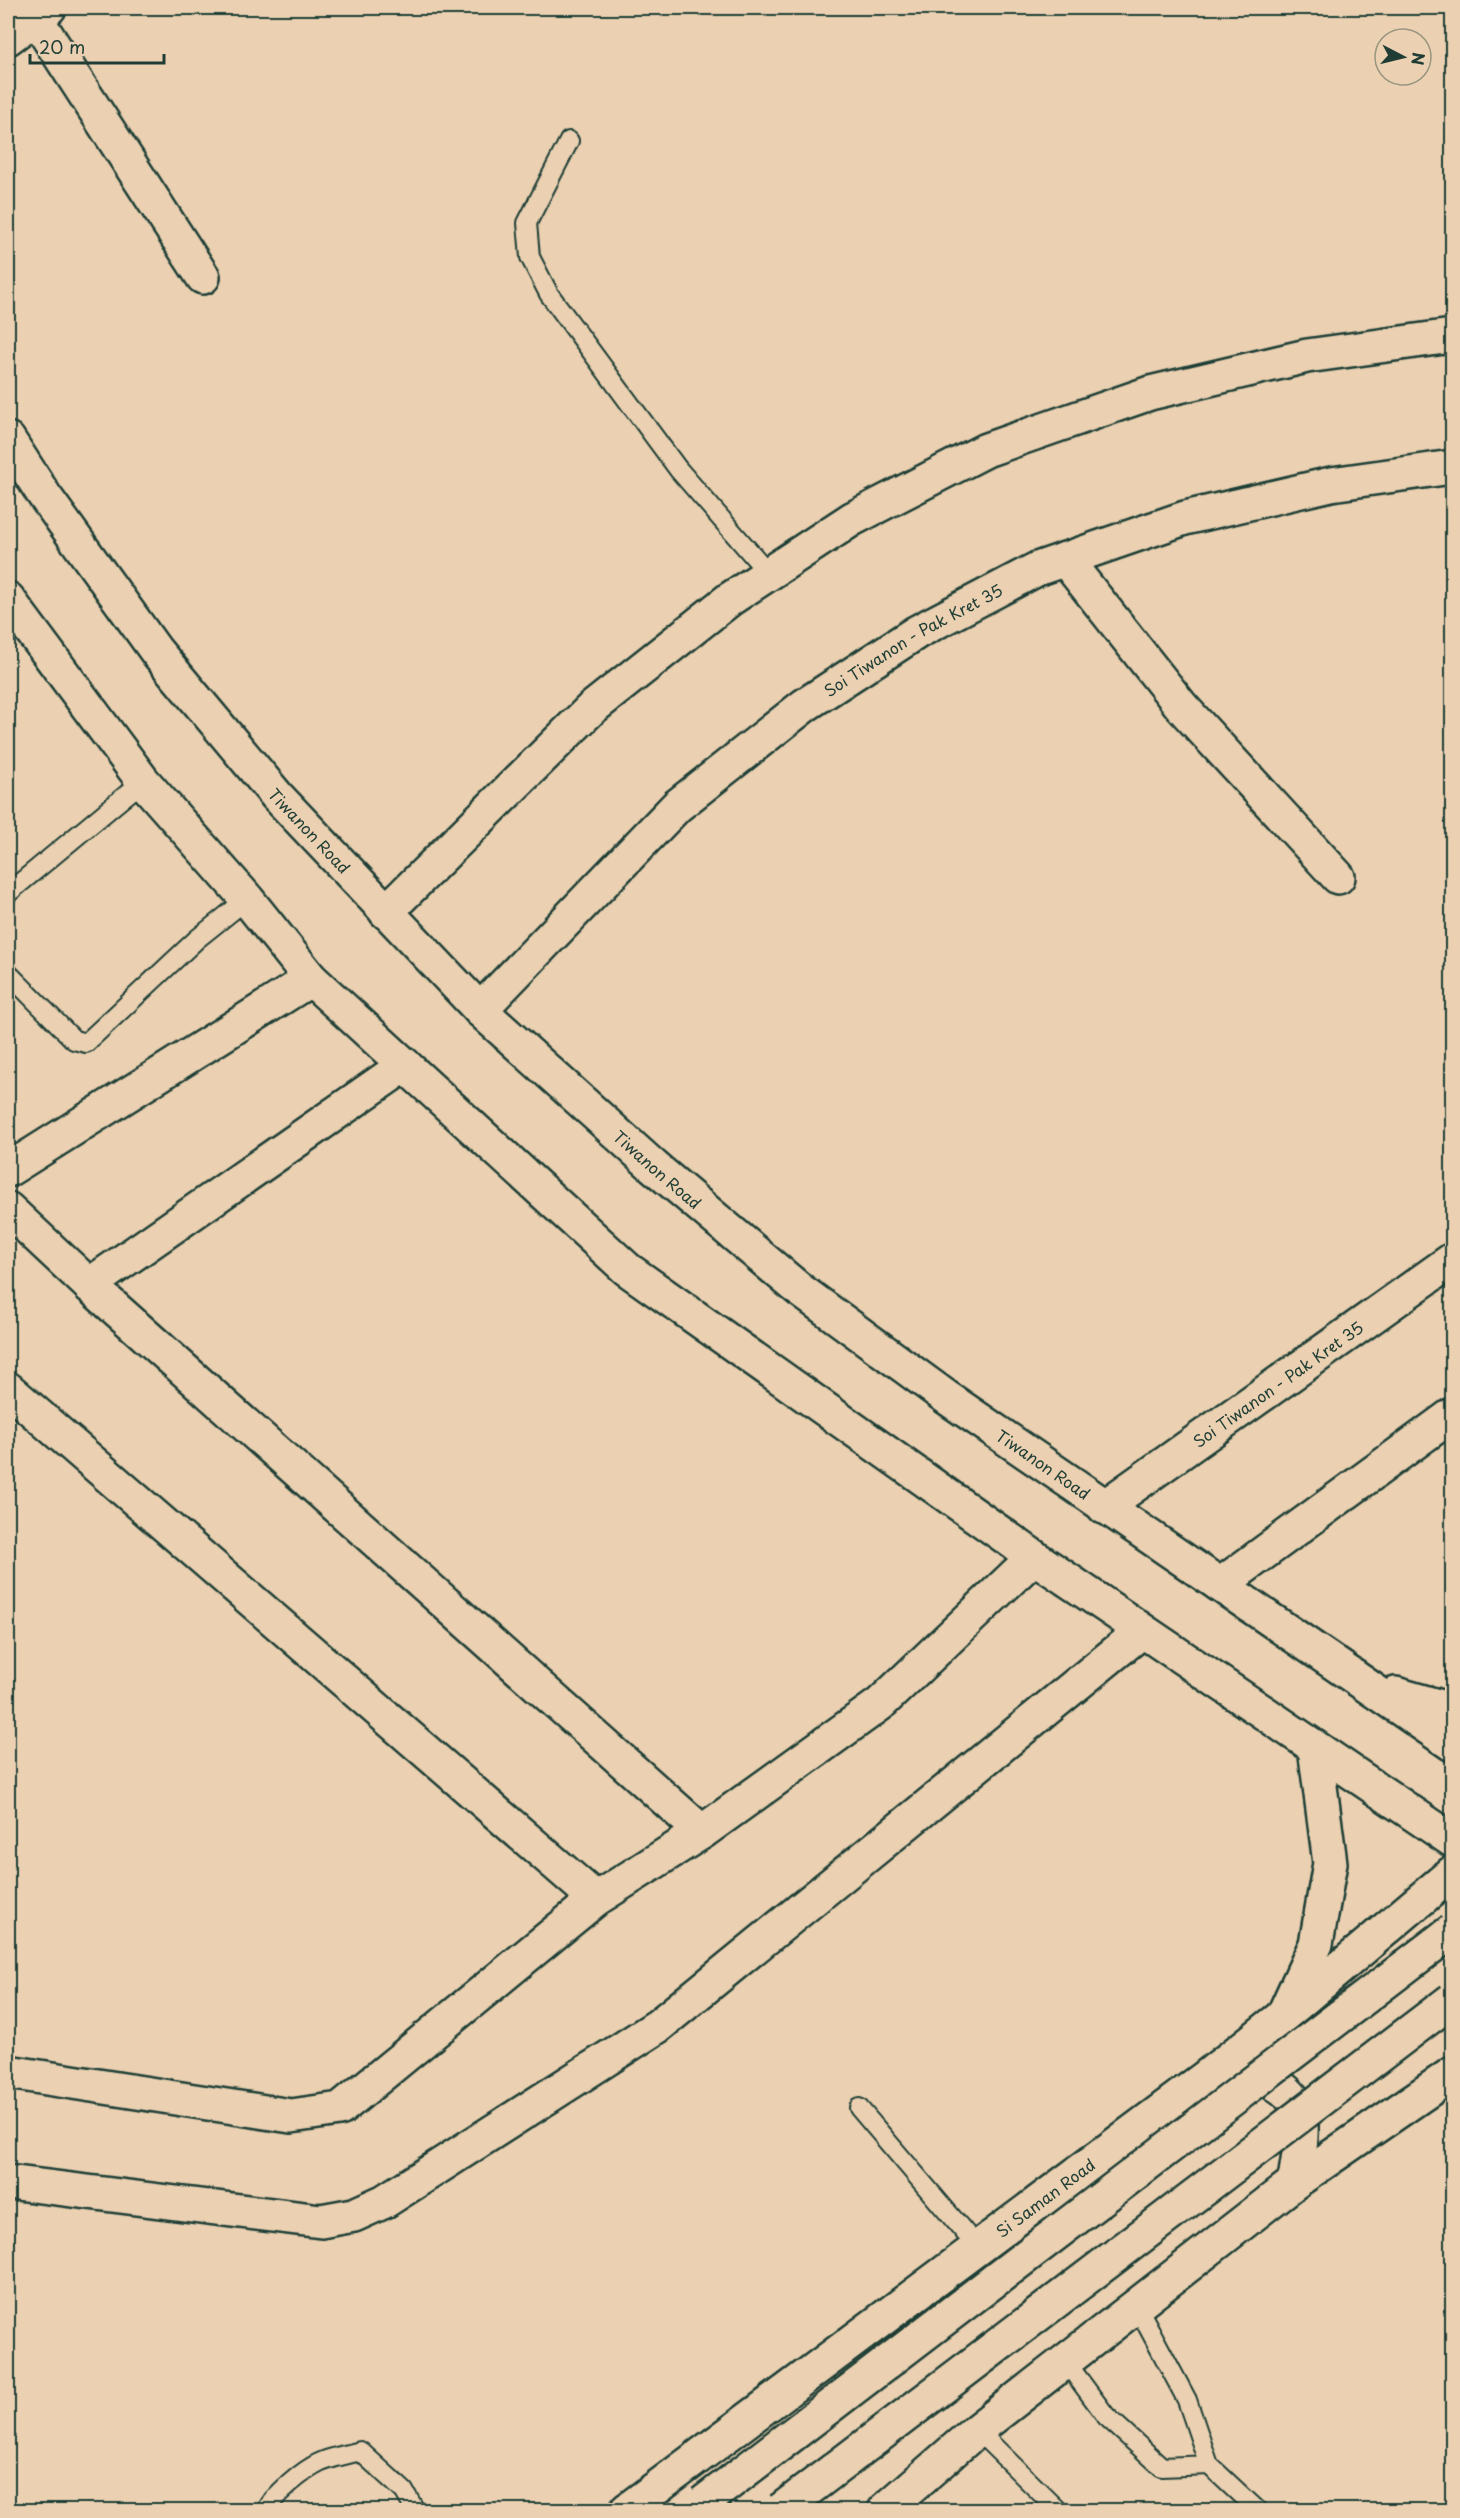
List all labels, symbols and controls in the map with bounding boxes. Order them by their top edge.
scale bar [30,27,164,65]
north arrow [1373,27,1433,87]
text: 20 m [39,33,85,60]
text: N [1406,51,1432,67]
street label: Soi Tiwanon - Pak Kret 35 [819,577,1007,702]
street label: Tiwanon Road [263,783,356,879]
street label: Tiwanon Road [608,1124,707,1214]
street label: Soi Tiwanon - Pak Kret 35 [1187,1315,1368,1453]
street label: Tiwanon Road [992,1423,1096,1505]
street label: Si Saman Road [990,2152,1100,2242]

